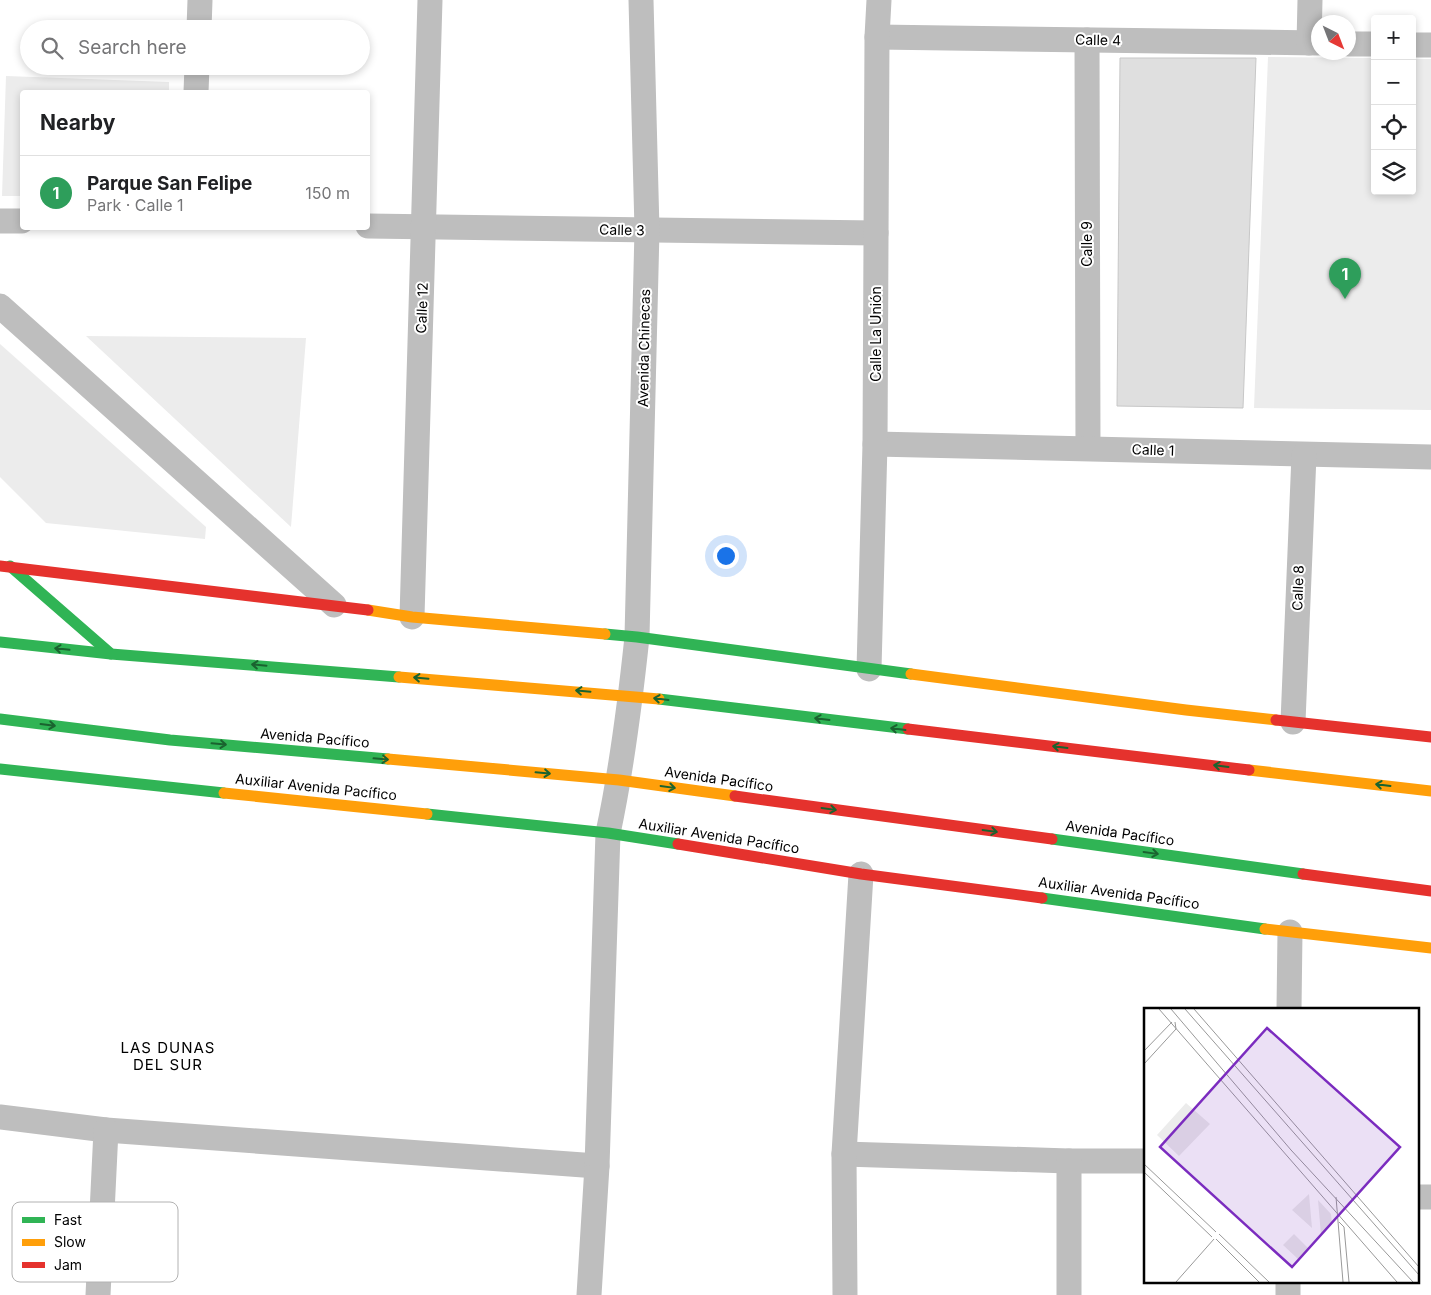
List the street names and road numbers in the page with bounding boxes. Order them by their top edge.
street label: Calle 4 [1075,31,1121,48]
street label: Calle 3 [599,221,645,238]
street label: Calle 9 [1078,221,1095,267]
street label: Calle 12 [412,282,431,334]
street label: Calle La Unión [867,286,884,382]
street label: Avenida Chinecas [634,289,653,407]
street label: Calle 1 [1131,440,1175,459]
street label: Calle 8 [1288,565,1307,611]
street label: Avenida Pacífico [260,724,370,751]
street label: Avenida Pacífico [664,762,775,795]
street label: Auxiliar Avenida Pacífico [234,770,398,803]
street label: Auxiliar Avenida Pacífico [638,814,801,857]
street label: Avenida Pacífico [1065,816,1176,849]
street label: Auxiliar Avenida Pacífico [1037,873,1201,912]

